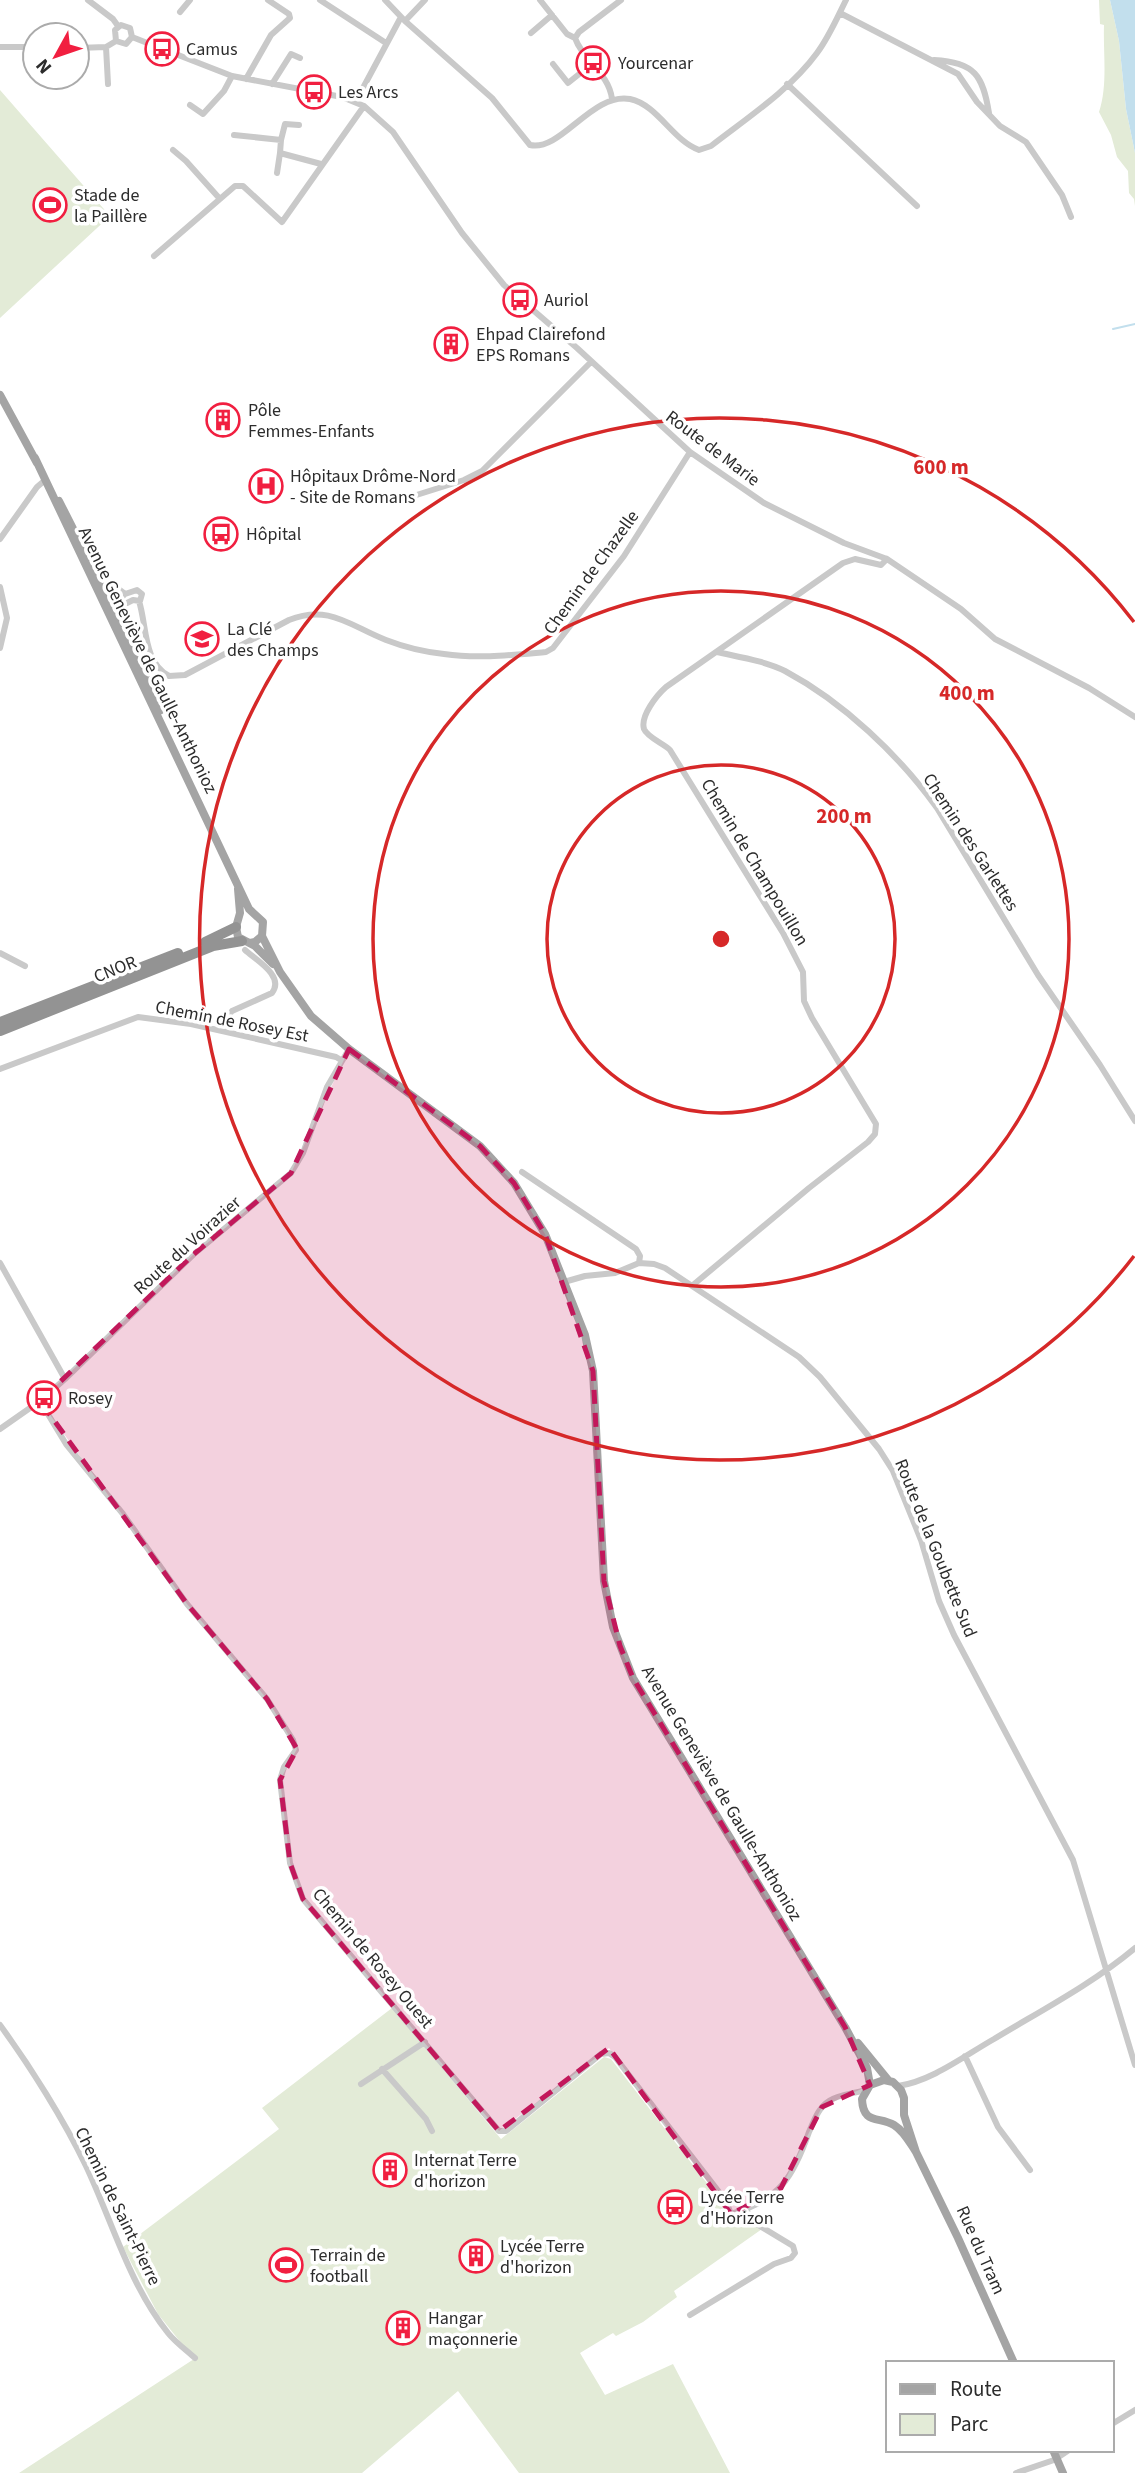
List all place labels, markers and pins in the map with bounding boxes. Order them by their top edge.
bus stop icon: Camus [143,30,181,68]
place label: Camus [186,37,238,62]
bus stop icon: Yourcenar [574,44,612,82]
place label: Yourcenar [617,51,694,76]
bus stop icon: Les Arcs [295,73,333,111]
place label: Les Arcs [338,80,398,105]
place label: Stade de la Paillère [74,183,147,229]
sports icon: Stade de la Paillère [31,186,69,224]
bus stop icon: Auriol [501,281,539,319]
place label: Auriol [544,288,588,313]
place label: Ehpad Clairefond EPS Romans [476,322,606,368]
building icon: Ehpad Clairefond EPS Romans [432,325,470,363]
place label: Pôle Femmes-Enfants [248,398,374,444]
building icon: Pôle Femmes-Enfants [204,401,242,439]
place label: Hôpitaux Drôme-Nord - Site de Romans [290,464,456,510]
hospital icon: Hôpitaux Drôme-Nord - Site de Romans [247,467,285,505]
bus stop icon: Hôpital [202,515,240,553]
place label: Hôpital [246,522,301,547]
place label: La Clé des Champs [227,617,319,663]
school or university icon: La Clé des Champs [183,620,221,658]
centre of rings [709,927,733,951]
bus stop icon: Rosey [25,1379,63,1417]
place label: Rosey [68,1386,113,1411]
place label: Internat Terre d'horizon [414,2148,517,2194]
building icon: Internat Terre d'horizon [371,2151,409,2189]
place label: Lycée Terre d'Horizon [700,2185,784,2231]
bus stop icon: Lycée Terre d'Horizon [656,2188,694,2226]
place label: Lycée Terre d'horizon [500,2234,584,2280]
building icon: Lycée Terre d'horizon [457,2237,495,2275]
place label: Terrain de football [310,2243,385,2289]
sports icon: Terrain de football [267,2246,305,2284]
place label: Hangar maçonnerie [428,2306,518,2352]
building icon: Hangar maçonnerie [384,2309,422,2347]

